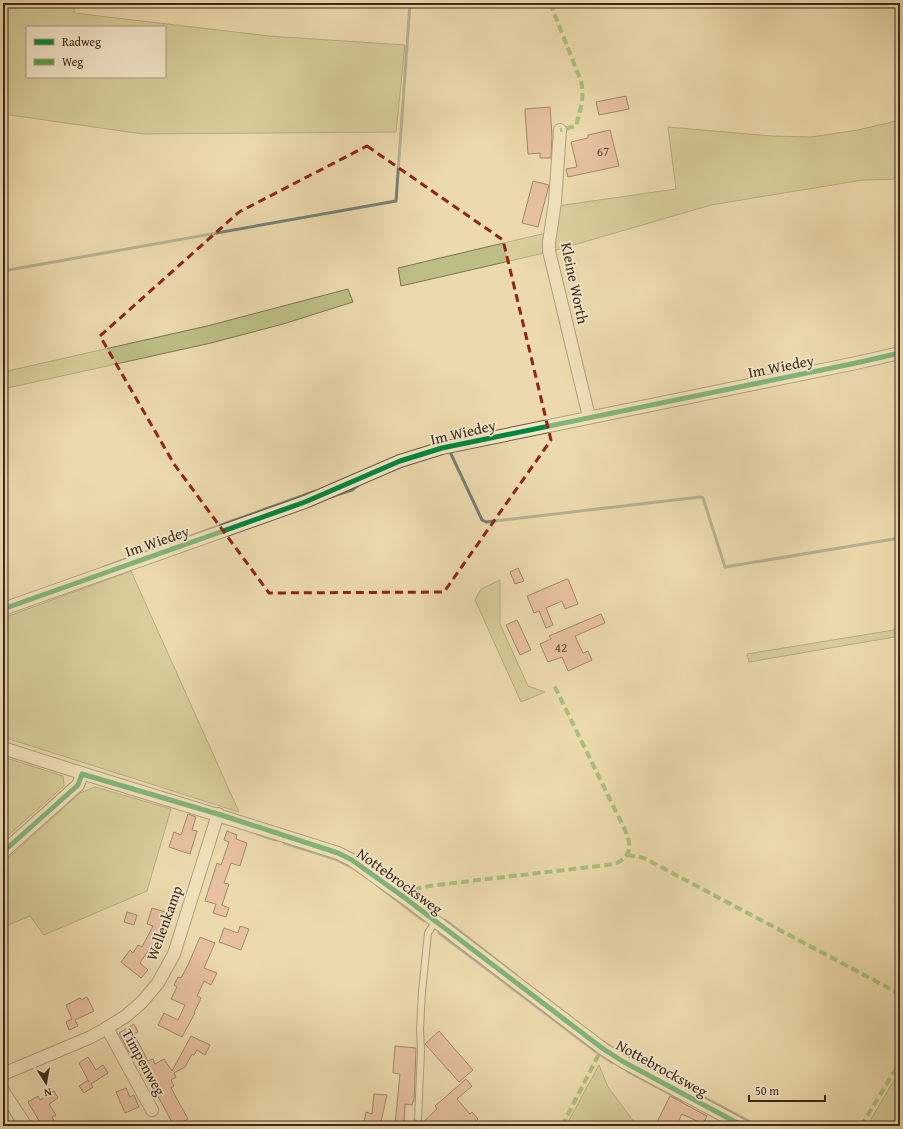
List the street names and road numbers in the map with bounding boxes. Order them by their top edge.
street label: Kleine Worth [556,240,594,326]
street label: Im Wiedey [746,349,816,383]
street label: Im Wiedey [428,414,498,450]
street label: Im Wiedey [122,520,192,562]
street label: Nottebrocksweg [353,843,448,920]
street label: Wellenkamp [141,883,187,963]
street label: Timpenweg [117,1025,171,1100]
street label: Nottebrocksweg [613,1034,712,1102]

